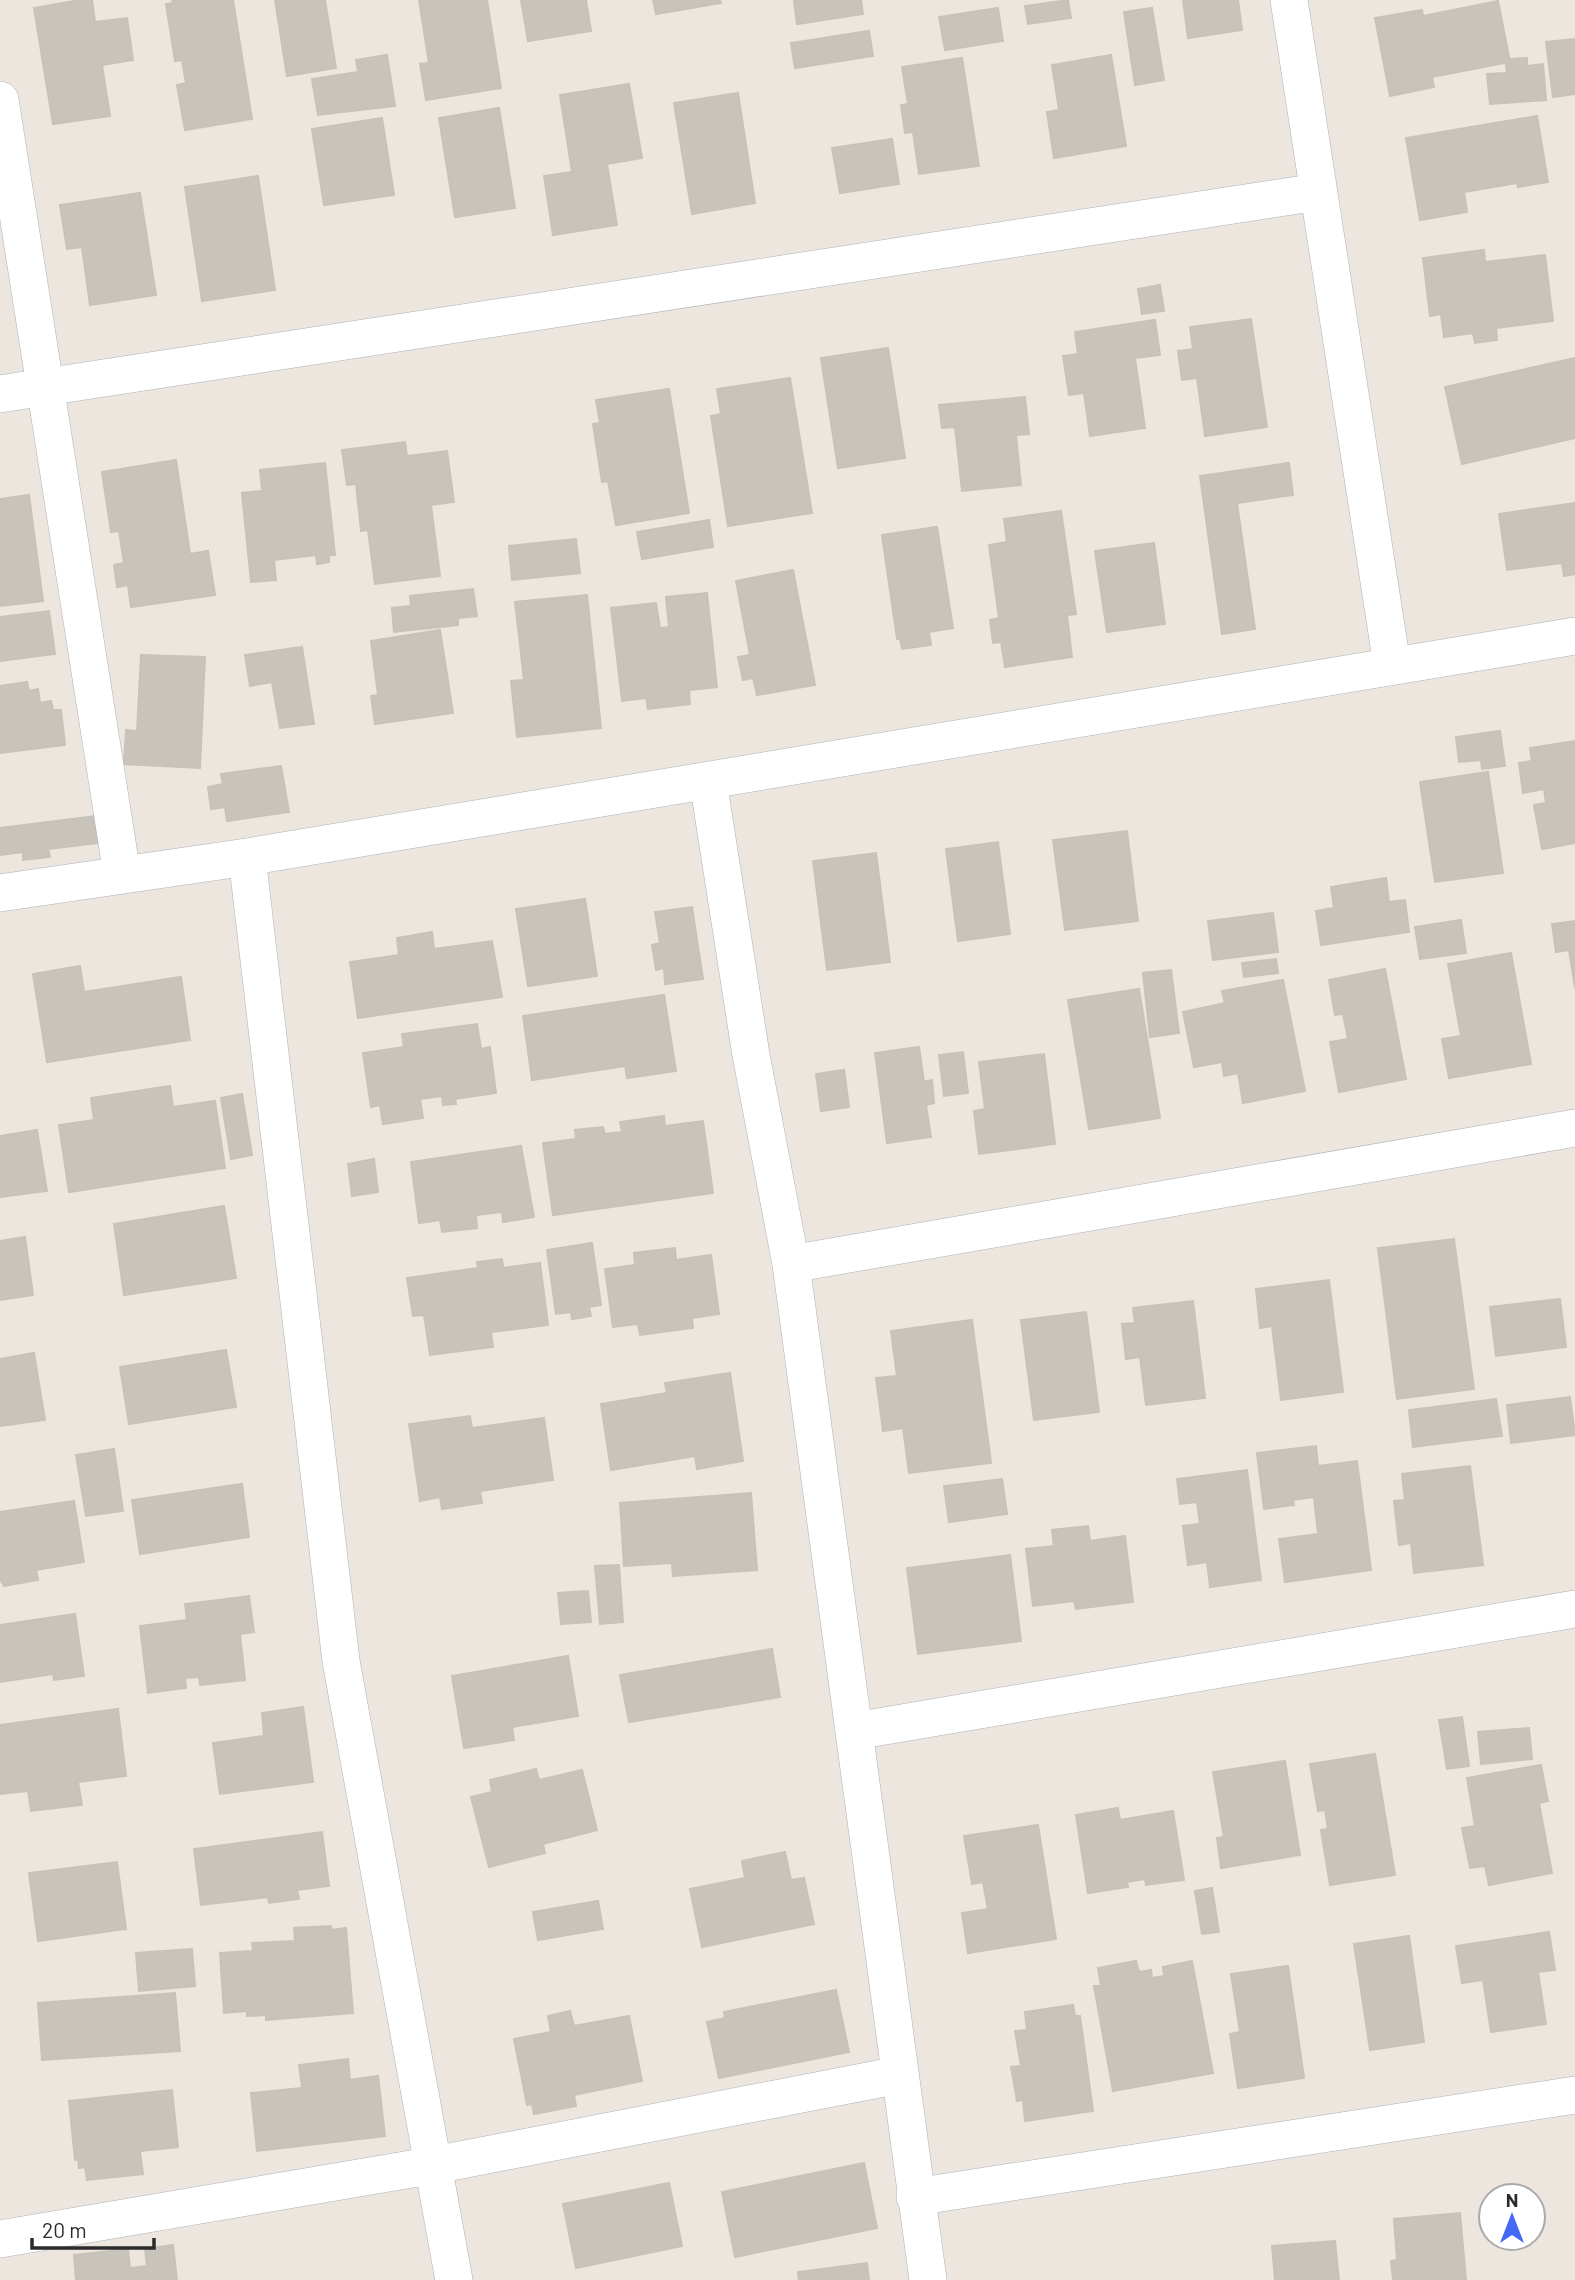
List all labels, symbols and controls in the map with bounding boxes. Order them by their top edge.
north arrow [1477,2182,1547,2252]
text: N [1506,2188,1518,2211]
scale bar [32,2206,154,2250]
text: 20 m [42,2217,87,2242]

